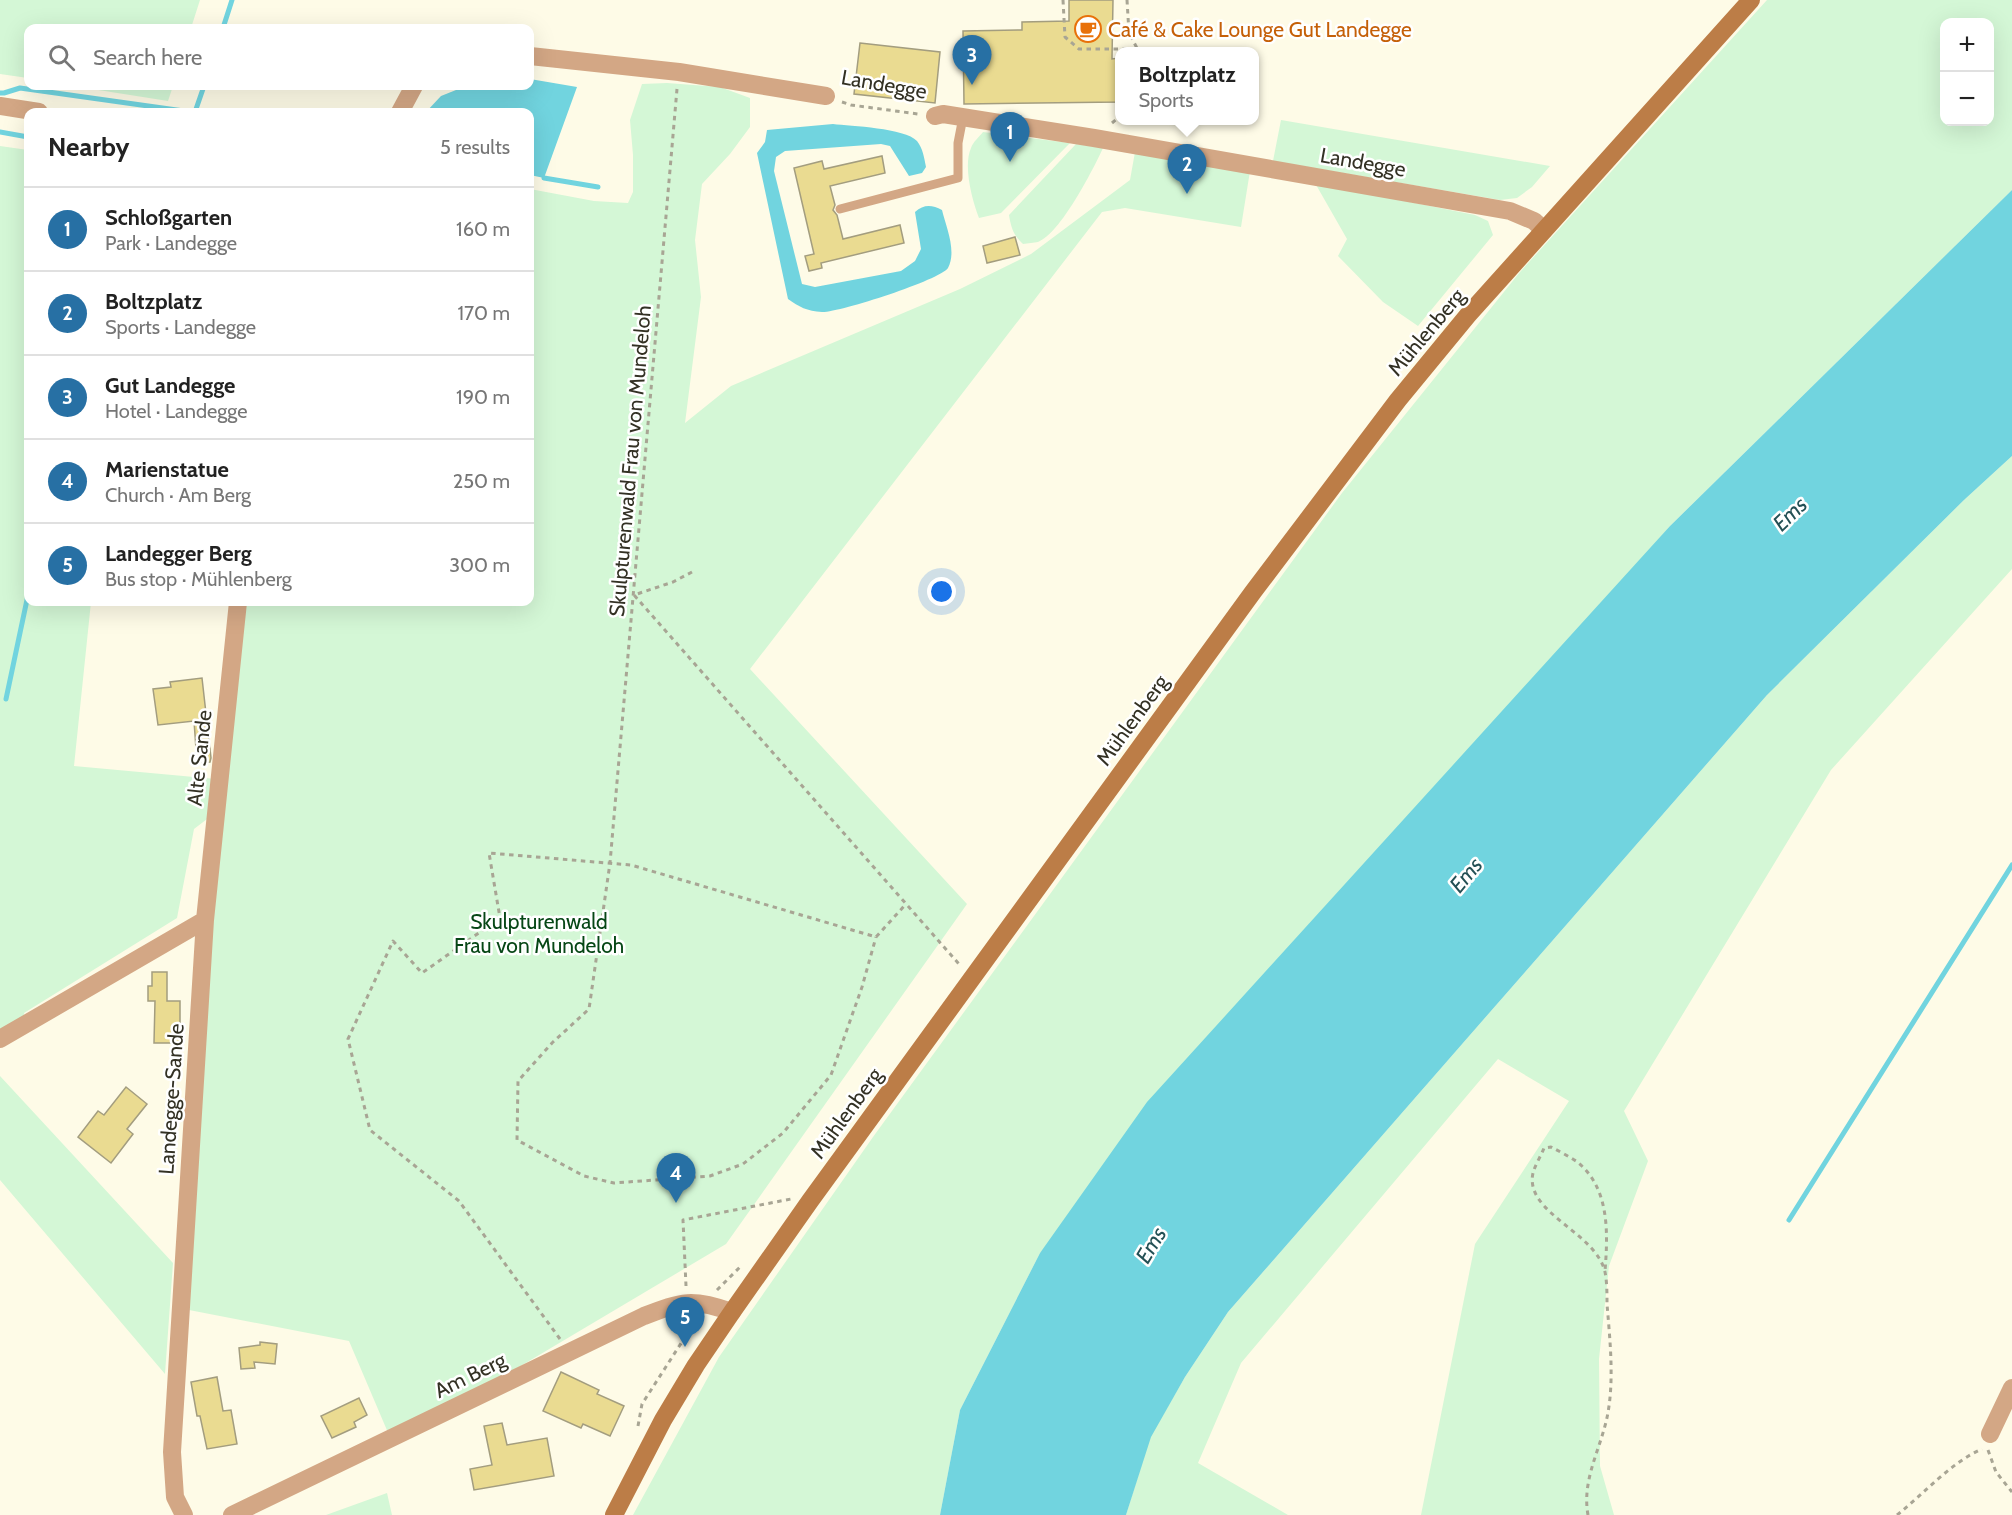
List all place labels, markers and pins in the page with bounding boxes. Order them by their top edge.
cafe icon: Café & Cake Lounge Gut Landegge [1073,14,1103,44]
place label: Café & Cake Lounge Gut Landegge [1108,17,1412,42]
pin: 3 [952,36,992,85]
pin: 1 [990,112,1030,162]
pin: 2 [1168,144,1206,194]
pin: 4 [656,1154,696,1203]
pin: 5 [666,1298,704,1347]

